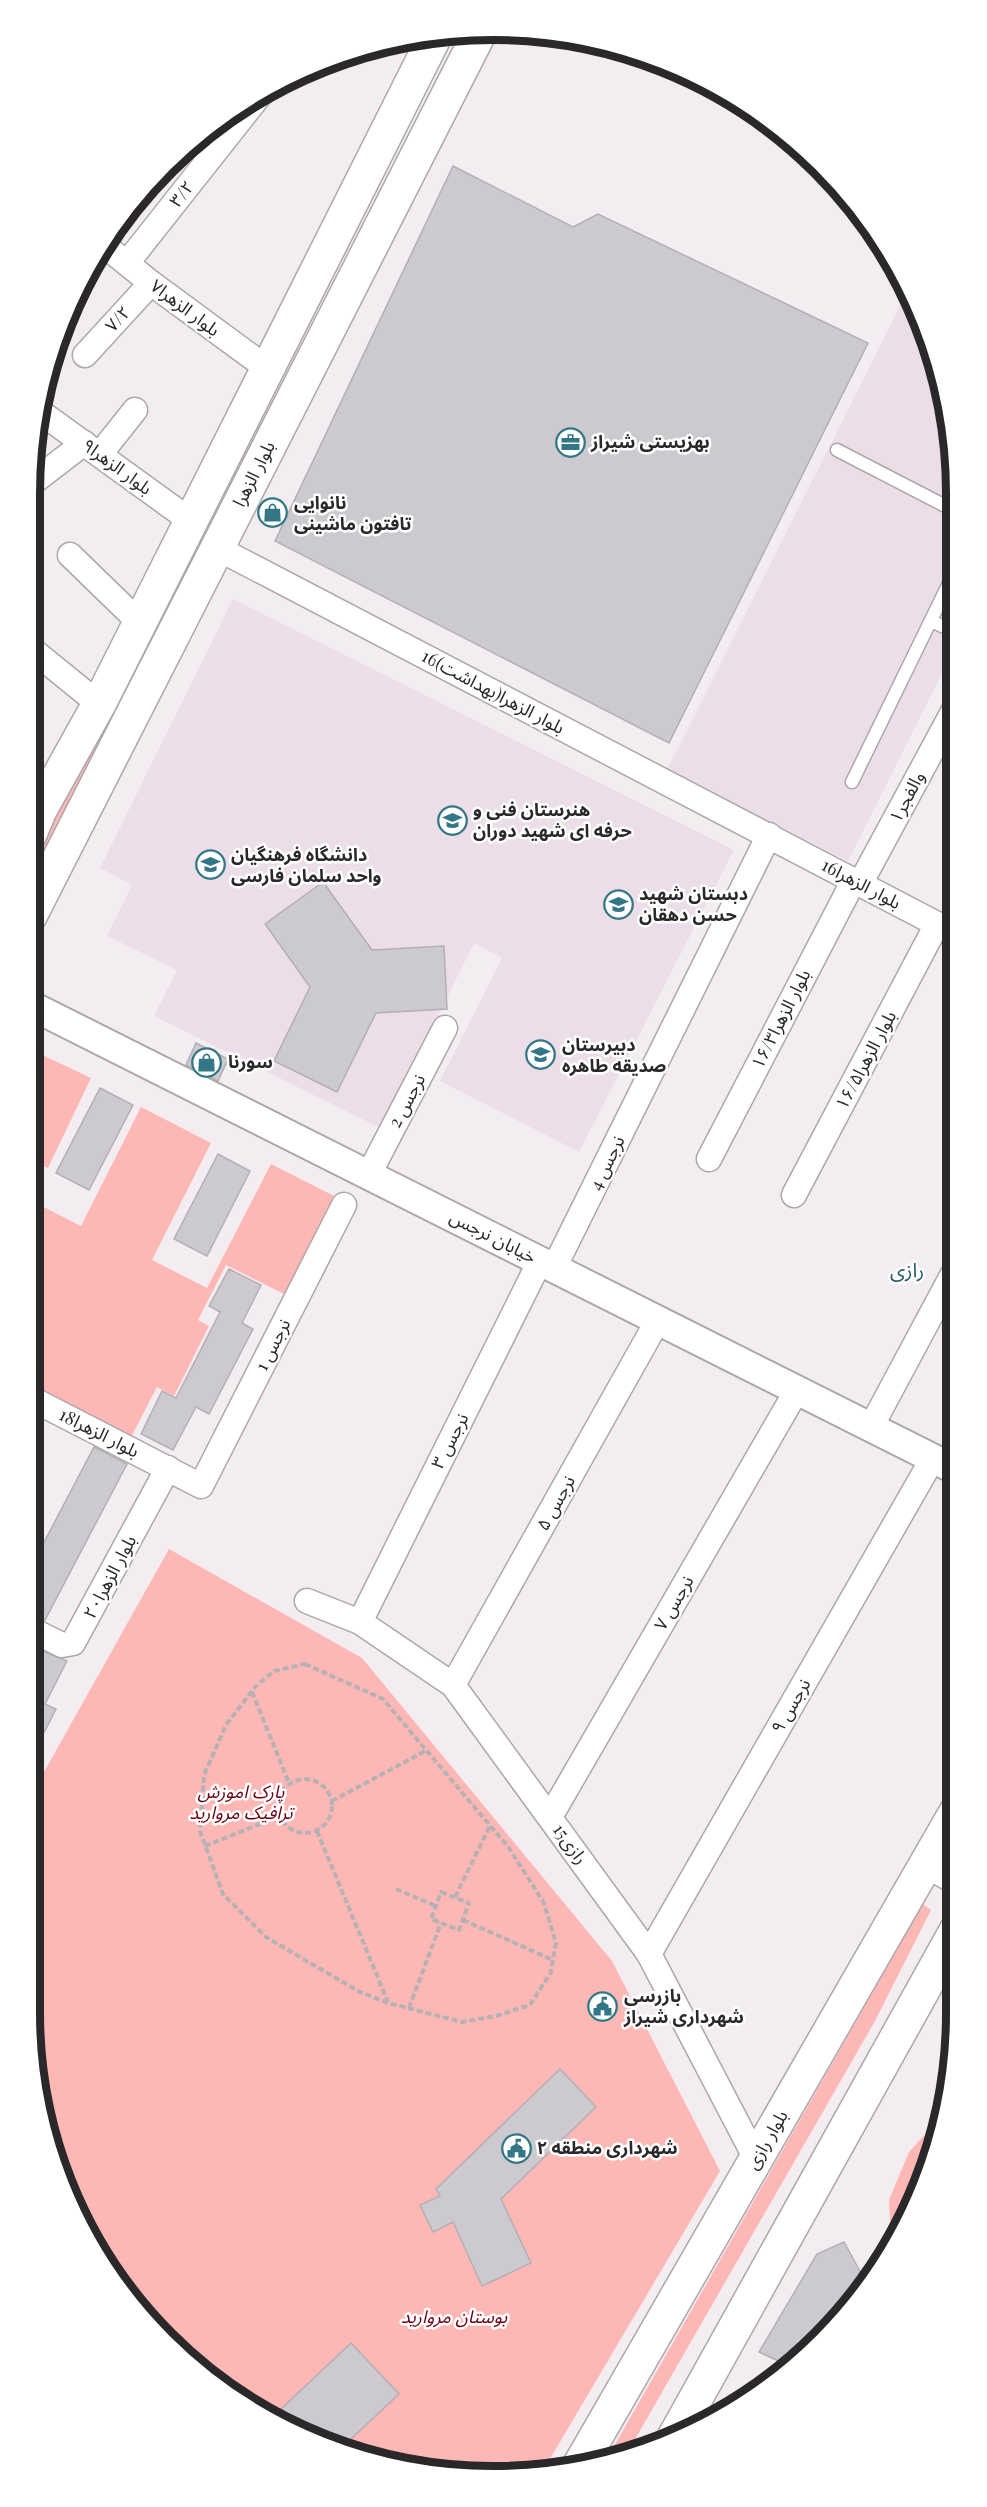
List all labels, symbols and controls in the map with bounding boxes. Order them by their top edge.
street label: ۳/۲ [163,175,199,212]
street label: بلوار الزهرا۷ [146,273,225,341]
street label: ۷/۲ [99,300,135,337]
office icon: بهزیستی شیراز [554,426,586,458]
place label: بهزیستی شیراز [590,429,710,453]
street label: بلوار الزهرا۹ [78,433,157,500]
street label: بلوار الزهرا [226,437,280,511]
place label: نانوایی تافتون ماشینی [294,490,412,535]
shop icon: نانوایی تافتون ماشینی [257,497,289,529]
street label: 16بلوار الزهرا(بهداشت) [418,643,569,739]
street label: والفجر۱ [883,767,930,826]
place label: هنرستان فنی و حرفه ای شهید دوران [473,797,632,842]
school or university icon: هنرستان فنی و حرفه ای شهید دوران [436,804,468,836]
place label: دانشگاه فرهنگیان واحد سلمان فارسی [231,842,382,887]
school or university icon: دانشگاه فرهنگیان واحد سلمان فارسی [194,849,226,881]
street label: 16بلوار الزهرا [818,852,905,914]
place label: دبستان شهید حسن دهقان [639,881,748,926]
school or university icon: دبستان شهید حسن دهقان [602,888,634,920]
street label: بلوار الزهرا۱۶/۳ [745,965,815,1072]
street label: بلوار الزهرا۱۶/۵ [829,1006,901,1113]
place label: دبیرستان صدیقه طاهره [562,1032,666,1077]
school or university icon: دبیرستان صدیقه طاهره [525,1039,557,1071]
shop icon: سورنا [191,1046,223,1078]
place label: سورنا [228,1049,273,1073]
street label: 2 نرجس [382,1069,430,1132]
street label: 4 نرجس [583,1131,630,1194]
street label: خیابان نرجس [446,1204,541,1268]
district label: رازی [890,1255,924,1282]
street label: 1 نرجس [249,1314,295,1375]
street label: 18بلوار الزهرا [55,1402,144,1463]
street label: نرجس ۳ [425,1409,473,1472]
street label: نرجس ۵ [530,1471,580,1534]
street label: بلوار الزهرا۲۰ [77,1531,141,1623]
street label: نرجس ۷ [648,1571,698,1634]
street label: نرجس ۹ [765,1674,815,1737]
park label: پارک اموزش ترافیک مروارید [189,1779,295,1824]
street label: 15رازی [548,1818,594,1869]
place label: بازرسی شهرداری شیراز [623,1983,744,2028]
public building icon: بازرسی شهرداری شیراز [587,1990,619,2022]
street label: بلوار رازی [740,2105,793,2174]
public building icon: شهرداری منطقه ۲ [500,2132,532,2164]
place label: شهرداری منطقه ۲ [537,2135,678,2159]
park label: بوستان مروارید [401,2304,507,2328]

